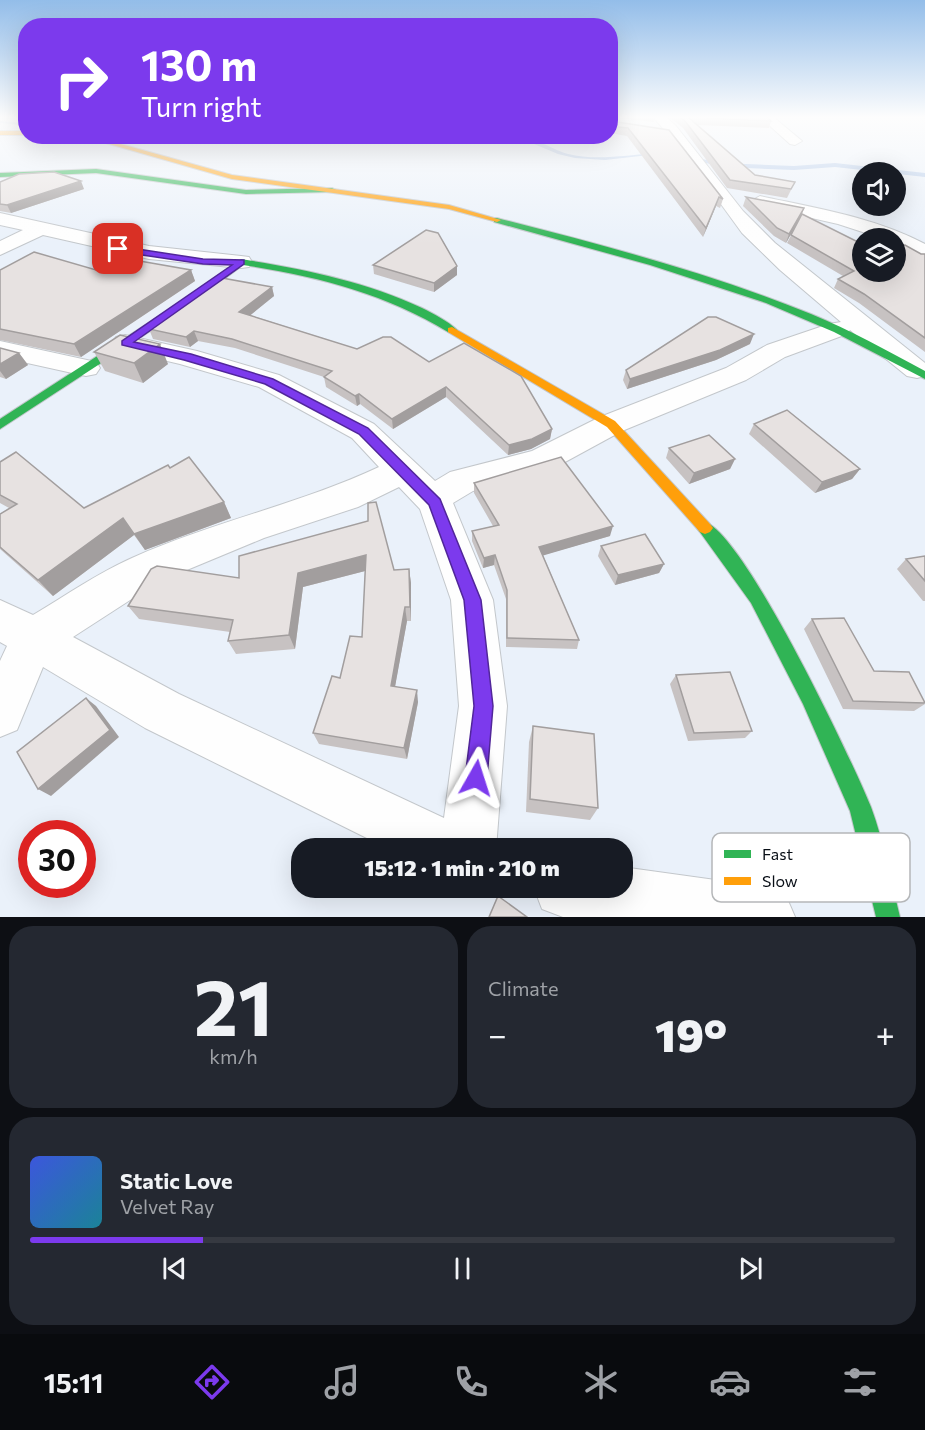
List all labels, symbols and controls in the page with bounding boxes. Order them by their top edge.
text: 130 m [141,38,257,90]
icon: right [42,42,120,120]
text: Turn right [141,90,261,123]
map controls [852,162,906,282]
button: sound [852,162,906,216]
pin [92,223,143,274]
button: layers [852,228,906,282]
icon: arrive [101,232,134,265]
position arrow [444,746,508,810]
speed limit sign: 30 [18,820,96,898]
legend [712,833,910,902]
text: Fast [762,844,793,863]
text: 15:12 · 1 min · 210 m [364,854,560,881]
text: Slow [762,871,798,890]
text: 21 [194,957,273,1052]
text: Climate [488,976,558,1000]
text: 19° [655,1006,727,1061]
text: − [488,1013,507,1054]
text: + [876,1013,895,1054]
text: km/h [209,1044,258,1068]
text: Static Love [120,1167,233,1194]
text: Velvet Ray [120,1194,214,1218]
icon: previous [158,1252,191,1285]
icon: pause [446,1252,479,1285]
icon: next [734,1252,767,1285]
icon: directions [191,1361,233,1403]
icon: music [321,1361,363,1403]
icon: phone [450,1361,492,1403]
icon: climate [580,1361,622,1403]
icon: car [709,1361,751,1403]
icon: filters [839,1361,881,1403]
text: 15:11 [44,1366,103,1399]

